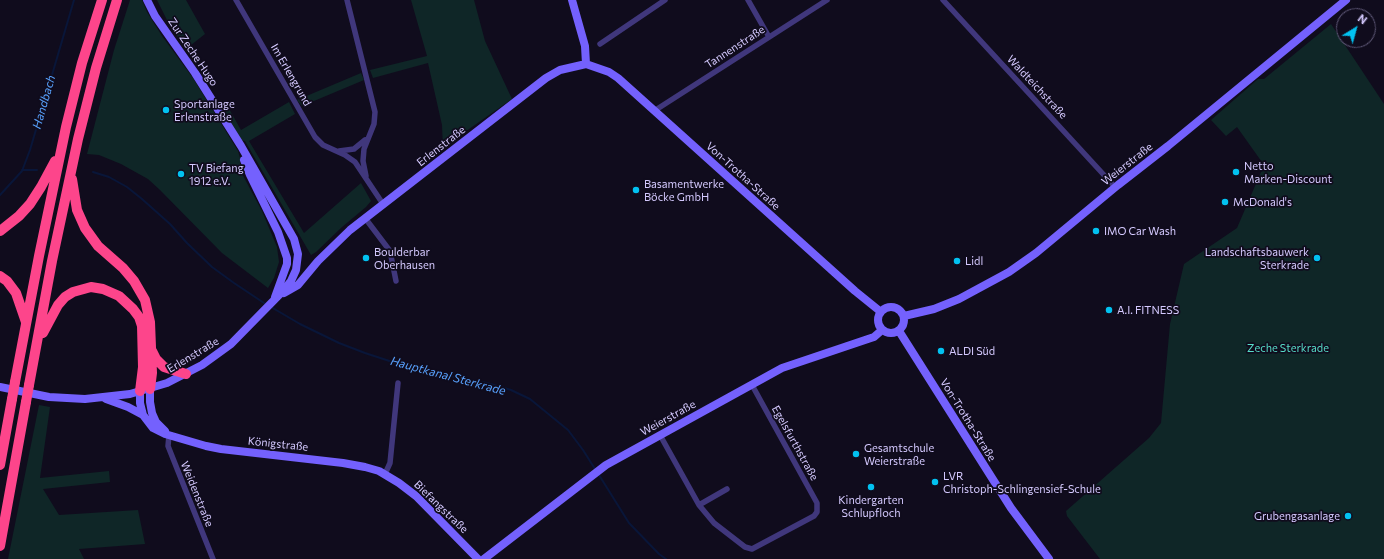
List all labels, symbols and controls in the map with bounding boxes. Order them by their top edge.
north arrow [1336,8,1376,48]
text: N [1356,11,1370,26]
street label: Zur Zeche Hugo [165,15,221,89]
street label: Tannenstraße [703,23,767,71]
street label: Im Erlengrund [268,41,314,109]
street label: Waldteichstraße [1004,52,1070,122]
water label: Handbach [29,73,59,131]
place label: Sportanlage Erlenstraße [174,97,235,123]
marker: Sportanlage Erlenstraße [161,105,171,115]
street label: Erlenstraße [414,123,468,169]
street label: Von-Trotha-Straße [703,139,783,213]
street label: Weierstraße [1099,140,1155,188]
place label: Netto Marken-Discount [1244,159,1332,185]
place label: TV Biefang 1912 e.V. [189,161,244,187]
marker: Netto Marken-Discount [1231,167,1241,177]
marker: TV Biefang 1912 e.V. [176,169,186,179]
place label: Basamentwerke Böcke GmbH [644,177,724,203]
marker: Basamentwerke Böcke GmbH [631,185,641,195]
place label: McDonald's [1233,195,1292,209]
marker: McDonald's [1220,197,1230,207]
place label: IMO Car Wash [1104,224,1176,238]
marker: IMO Car Wash [1091,226,1101,236]
place label: Boulderbar Oberhausen [374,245,435,271]
place label: Landschaftsbauwerk Sterkrade [1205,245,1309,271]
marker: Boulderbar Oberhausen [361,253,371,263]
marker: Landschaftsbauwerk Sterkrade [1312,253,1322,263]
place label: Lidl [965,254,983,268]
marker: Lidl [952,256,962,266]
place label: A.I. FITNESS [1117,303,1179,317]
marker: A.I. FITNESS [1104,305,1114,315]
street label: Erlenstraße [165,334,221,376]
park label: Zeche Sterkrade [1247,341,1329,355]
place label: ALDI Süd [949,344,995,358]
marker: ALDI Süd [936,346,946,356]
water label: Hauptkanal Sterkrade [389,354,507,398]
street label: Von-Trotha-Straße [937,376,999,464]
street label: Weierstraße [638,397,698,439]
street label: Egelsfurthstraße [769,403,821,483]
street label: Königstraße [247,434,309,454]
place label: Gesamtschule Weierstraße [864,441,934,467]
marker: Gesamtschule Weierstraße [851,449,861,459]
street label: Weidenstraße [178,459,216,529]
place label: LVR Christoph-Schlingensief-Schule [943,469,1101,495]
marker: LVR Christoph-Schlingensief-Schule [930,477,940,487]
street label: Biefangstraße [411,478,471,536]
marker: Kindergarten Schlupfloch [866,482,876,492]
place label: Kindergarten Schlupfloch [838,493,904,519]
place label: Grubengasanlage [1254,509,1340,523]
marker: Grubengasanlage [1343,511,1353,521]

